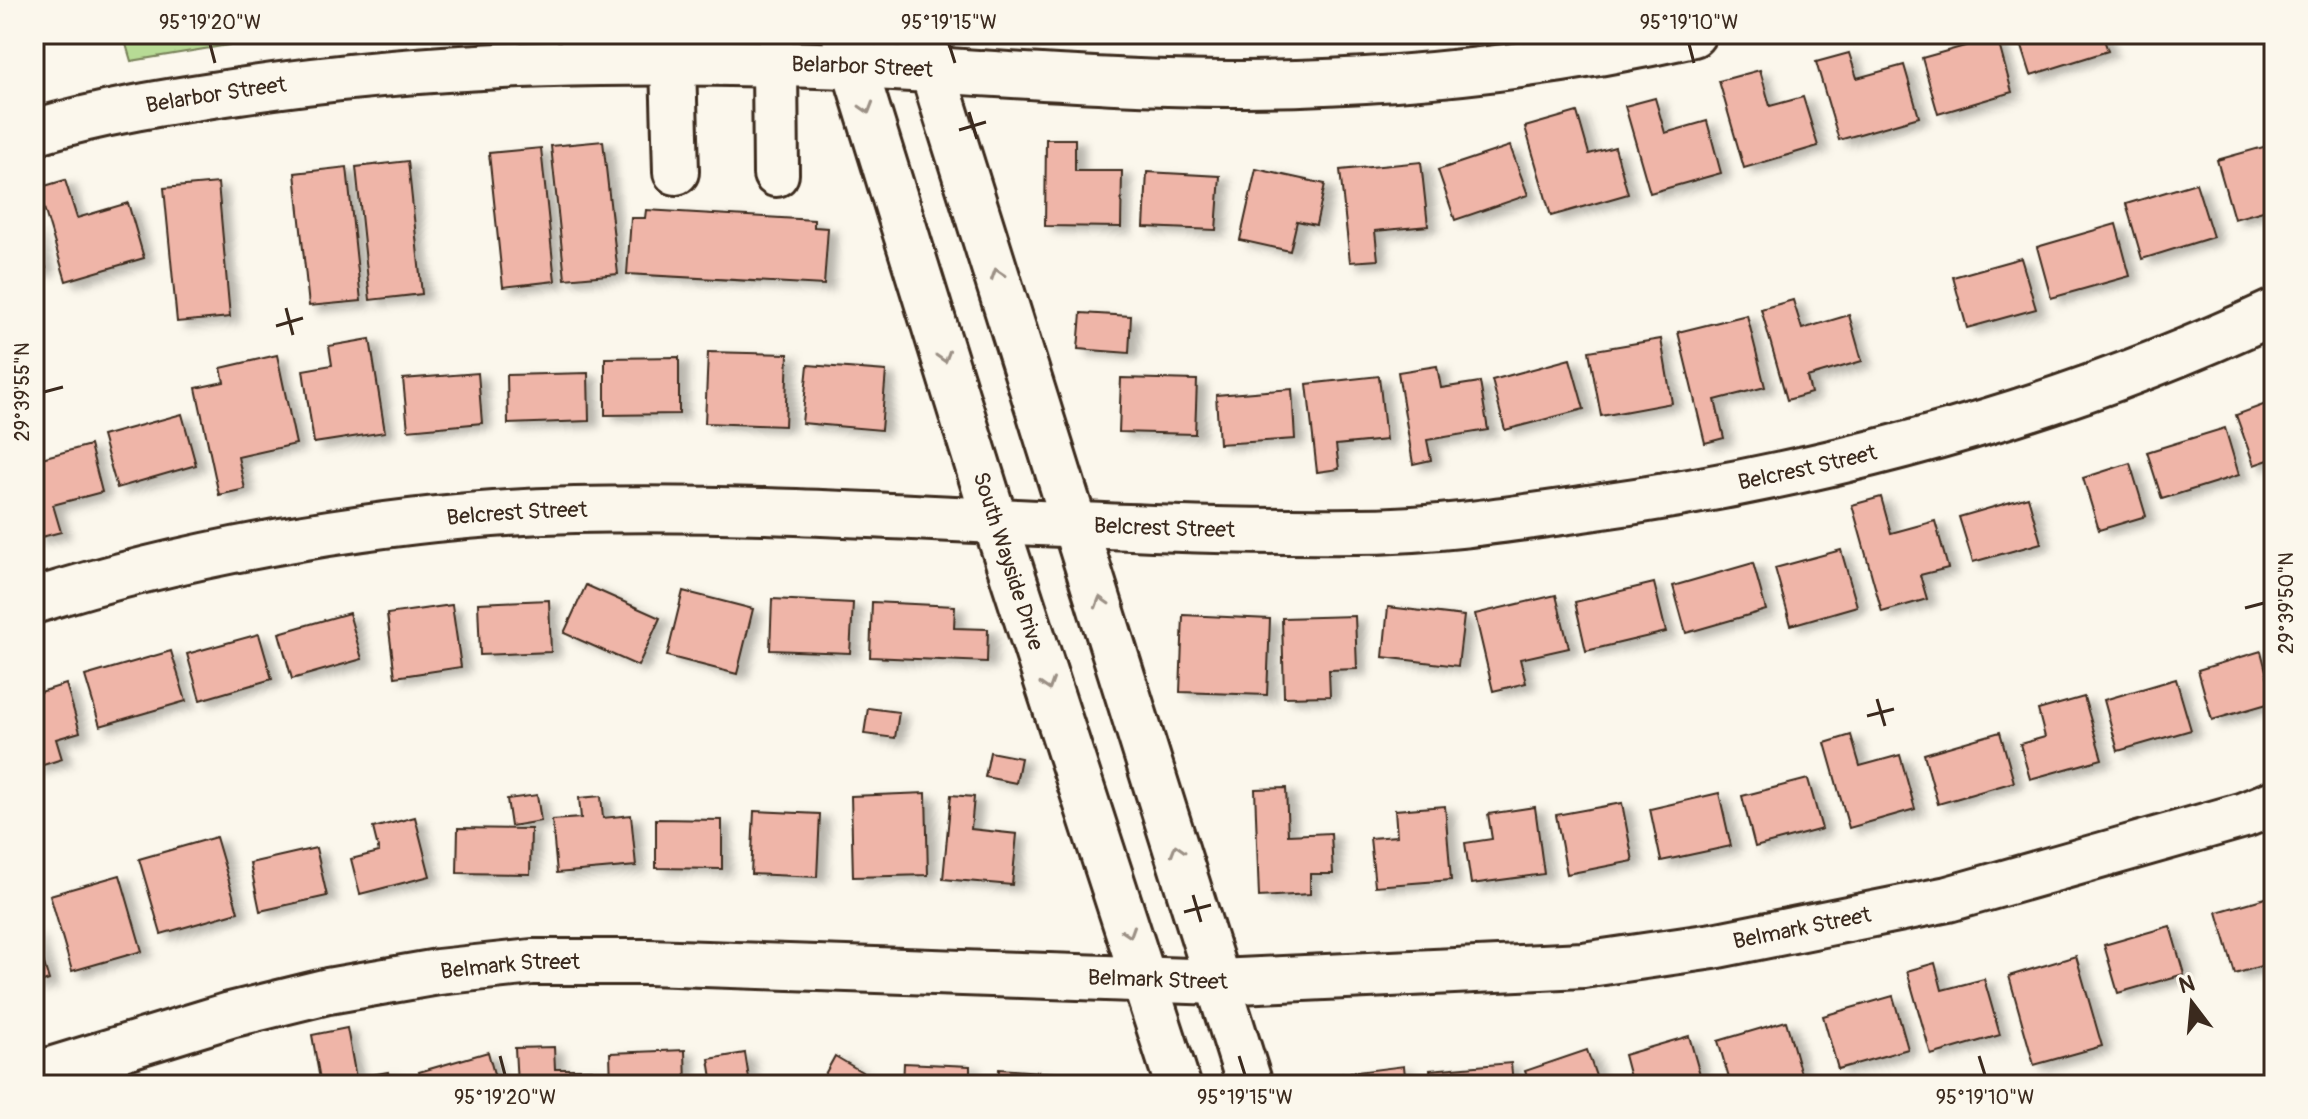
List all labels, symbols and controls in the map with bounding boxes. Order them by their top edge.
text: 95°19'20"W [159,10,261,35]
text: 95°19'15"W [901,10,997,35]
text: 95°19'10"W [1640,10,1738,35]
street label: Belarbor Street [791,50,934,84]
street label: Belarbor Street [144,70,288,120]
one-way arrow [858,101,874,115]
one-way arrow [990,267,1006,281]
text: 29°39'55"N [10,343,35,441]
one-way arrow [935,349,951,363]
street label: Belcrest Street [1736,439,1880,497]
street label: South Wayside Drive [967,468,1050,654]
street label: Belcrest Street [445,496,588,532]
street label: Belcrest Street [1093,512,1235,544]
text: 29°39'50"N [2274,552,2299,654]
one-way arrow [1094,595,1110,609]
one-way arrow [1039,677,1055,691]
one-way arrow [1170,844,1186,857]
street label: Belmark Street [1731,901,1874,956]
one-way arrow [1119,924,1135,938]
street label: Belmark Street [439,948,580,986]
street label: Belmark Street [1087,963,1228,996]
north arrow [2152,963,2232,1043]
text: N [2176,969,2198,1000]
text: 95°19'20"W [454,1085,556,1110]
text: 95°19'15"W [1197,1085,1293,1110]
text: 95°19'10"W [1936,1085,2034,1110]

